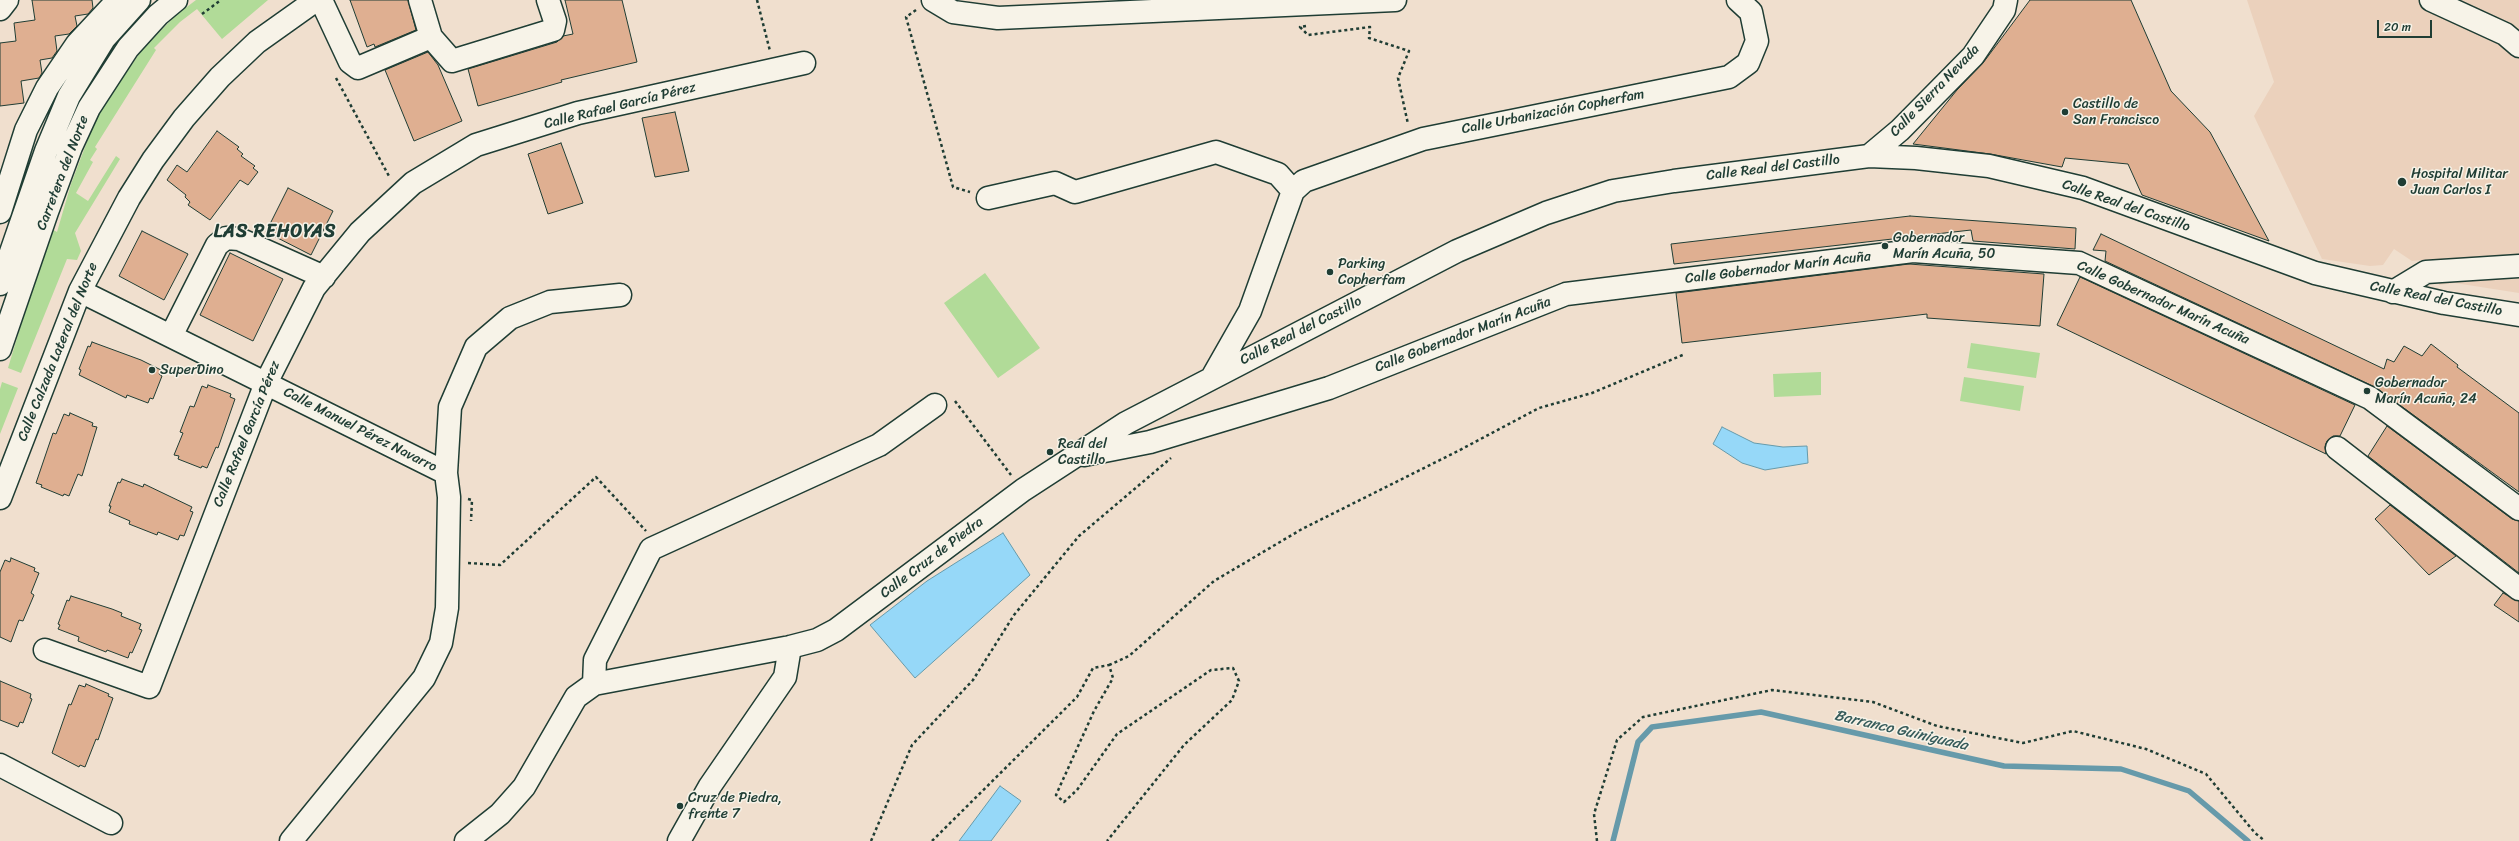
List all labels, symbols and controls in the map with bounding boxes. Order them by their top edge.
scale bar [2379,12,2434,38]
text: 20 m [2384,16,2411,38]
street label: Calle Sierra Nevada [1887,41,1983,141]
street label: Calle Rafael García Pérez [542,79,698,133]
street label: Calle Urbanización Copherfam [1460,86,1646,138]
place label: Castillo de San Francisco [2073,96,2159,128]
marker: Castillo de San Francisco [2060,107,2070,117]
street label: Carretera del Norte [33,113,93,233]
street label: Calle Real del Castillo [1705,151,1841,185]
place label: Hospital Militar Juan Carlos I [2411,166,2508,198]
street label: Calle Real del Castillo [2060,176,2192,236]
marker: Hospital Militar Juan Carlos I [2396,176,2408,188]
district label: LAS REHOYAS [214,221,336,243]
place label: Gobernador Marín Acuña, 50 [1893,230,1995,262]
marker: Gobernador Marín Acuña, 50 [1880,241,1890,251]
street label: Calle Gobernador Marín Acuña [1684,248,1872,288]
place label: Parking Copherfam [1338,256,1405,288]
street label: Calle Gobernador Marín Acuña [2074,257,2252,349]
street label: Calle Calzada Lateral del Norte [14,260,102,444]
marker: Parking Copherfam [1325,267,1335,277]
street label: Calle Real del Castillo [2369,278,2503,320]
street label: Calle Real del Castillo [1237,293,1365,369]
street label: Calle Gobernador Marín Acuña [1373,294,1553,376]
street label: Calle Rafael García Pérez [210,359,284,509]
place label: SuperDino [160,362,224,378]
marker: SuperDino [147,365,157,375]
place label: Gobernador Marín Acuña, 24 [2375,375,2477,408]
street label: Calle Manuel Pérez Navarro [280,384,440,476]
marker: Gobernador Marín Acuña, 24 [2362,386,2372,396]
place label: Real del Castillo [1058,436,1107,468]
marker: Real del Castillo [1045,447,1055,457]
street label: Calle Cruz de Piedra [877,514,987,602]
water label: Barranco Guiniguada [1833,707,1969,755]
place label: Cruz de Piedra, frente 7 [688,790,782,822]
marker: Cruz de Piedra, frente 7 [675,801,685,811]

